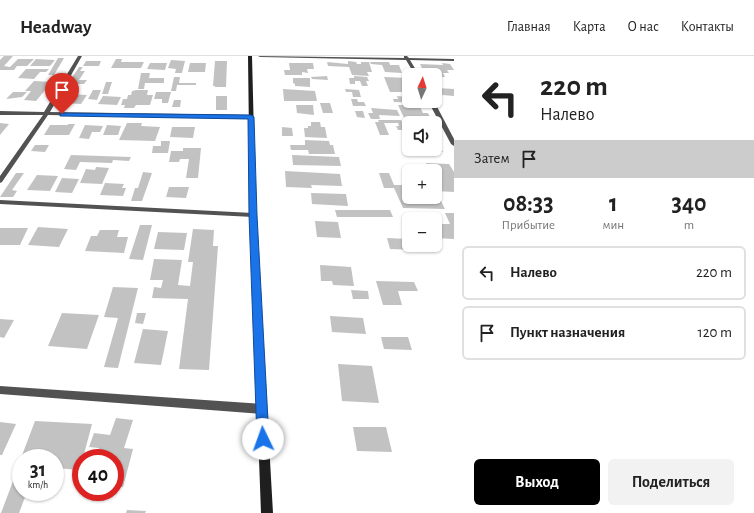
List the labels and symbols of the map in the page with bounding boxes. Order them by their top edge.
north arrow [402,68,442,108]
pin [45,73,79,114]
position arrow [242,418,284,460]
speed limit sign: 40 [72,449,124,501]

